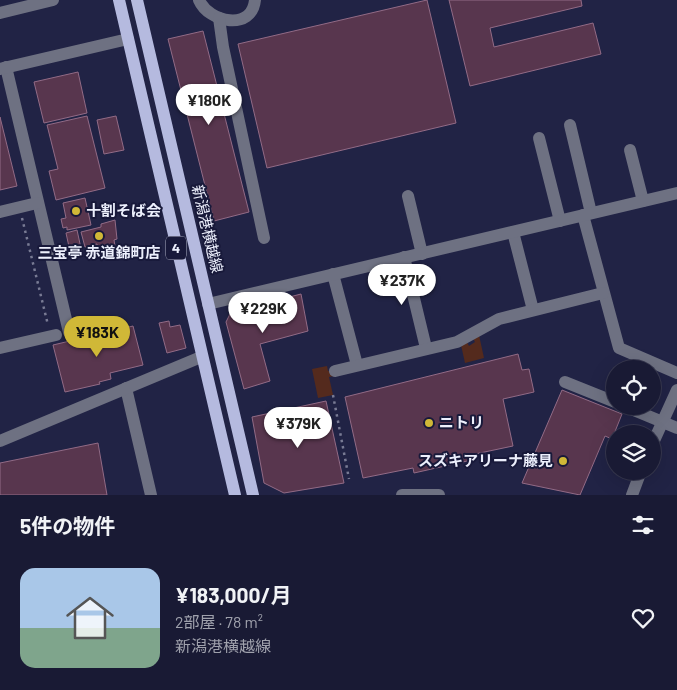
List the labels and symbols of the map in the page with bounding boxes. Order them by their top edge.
pin: ¥180K [174,84,244,126]
street label: 新潟港横越線 [189,183,227,275]
place label: 十割そば会 [86,201,161,219]
marker: 十割そば会 [70,205,82,217]
marker: 三宝亭 赤道錦町店 [93,230,105,242]
road number: 4 [166,237,186,260]
place label: 三宝亭 赤道錦町店 [37,243,161,261]
pin: ¥237K [367,264,437,306]
pin: ¥229K [228,292,298,334]
pin: ¥183K [62,316,132,358]
pin: ¥379K [263,406,333,449]
place label: ニトリ [439,413,484,431]
marker: ニトリ [423,417,435,429]
place label: スズキアリーナ藤見 [418,451,553,469]
marker: スズキアリーナ藤見 [557,455,569,467]

